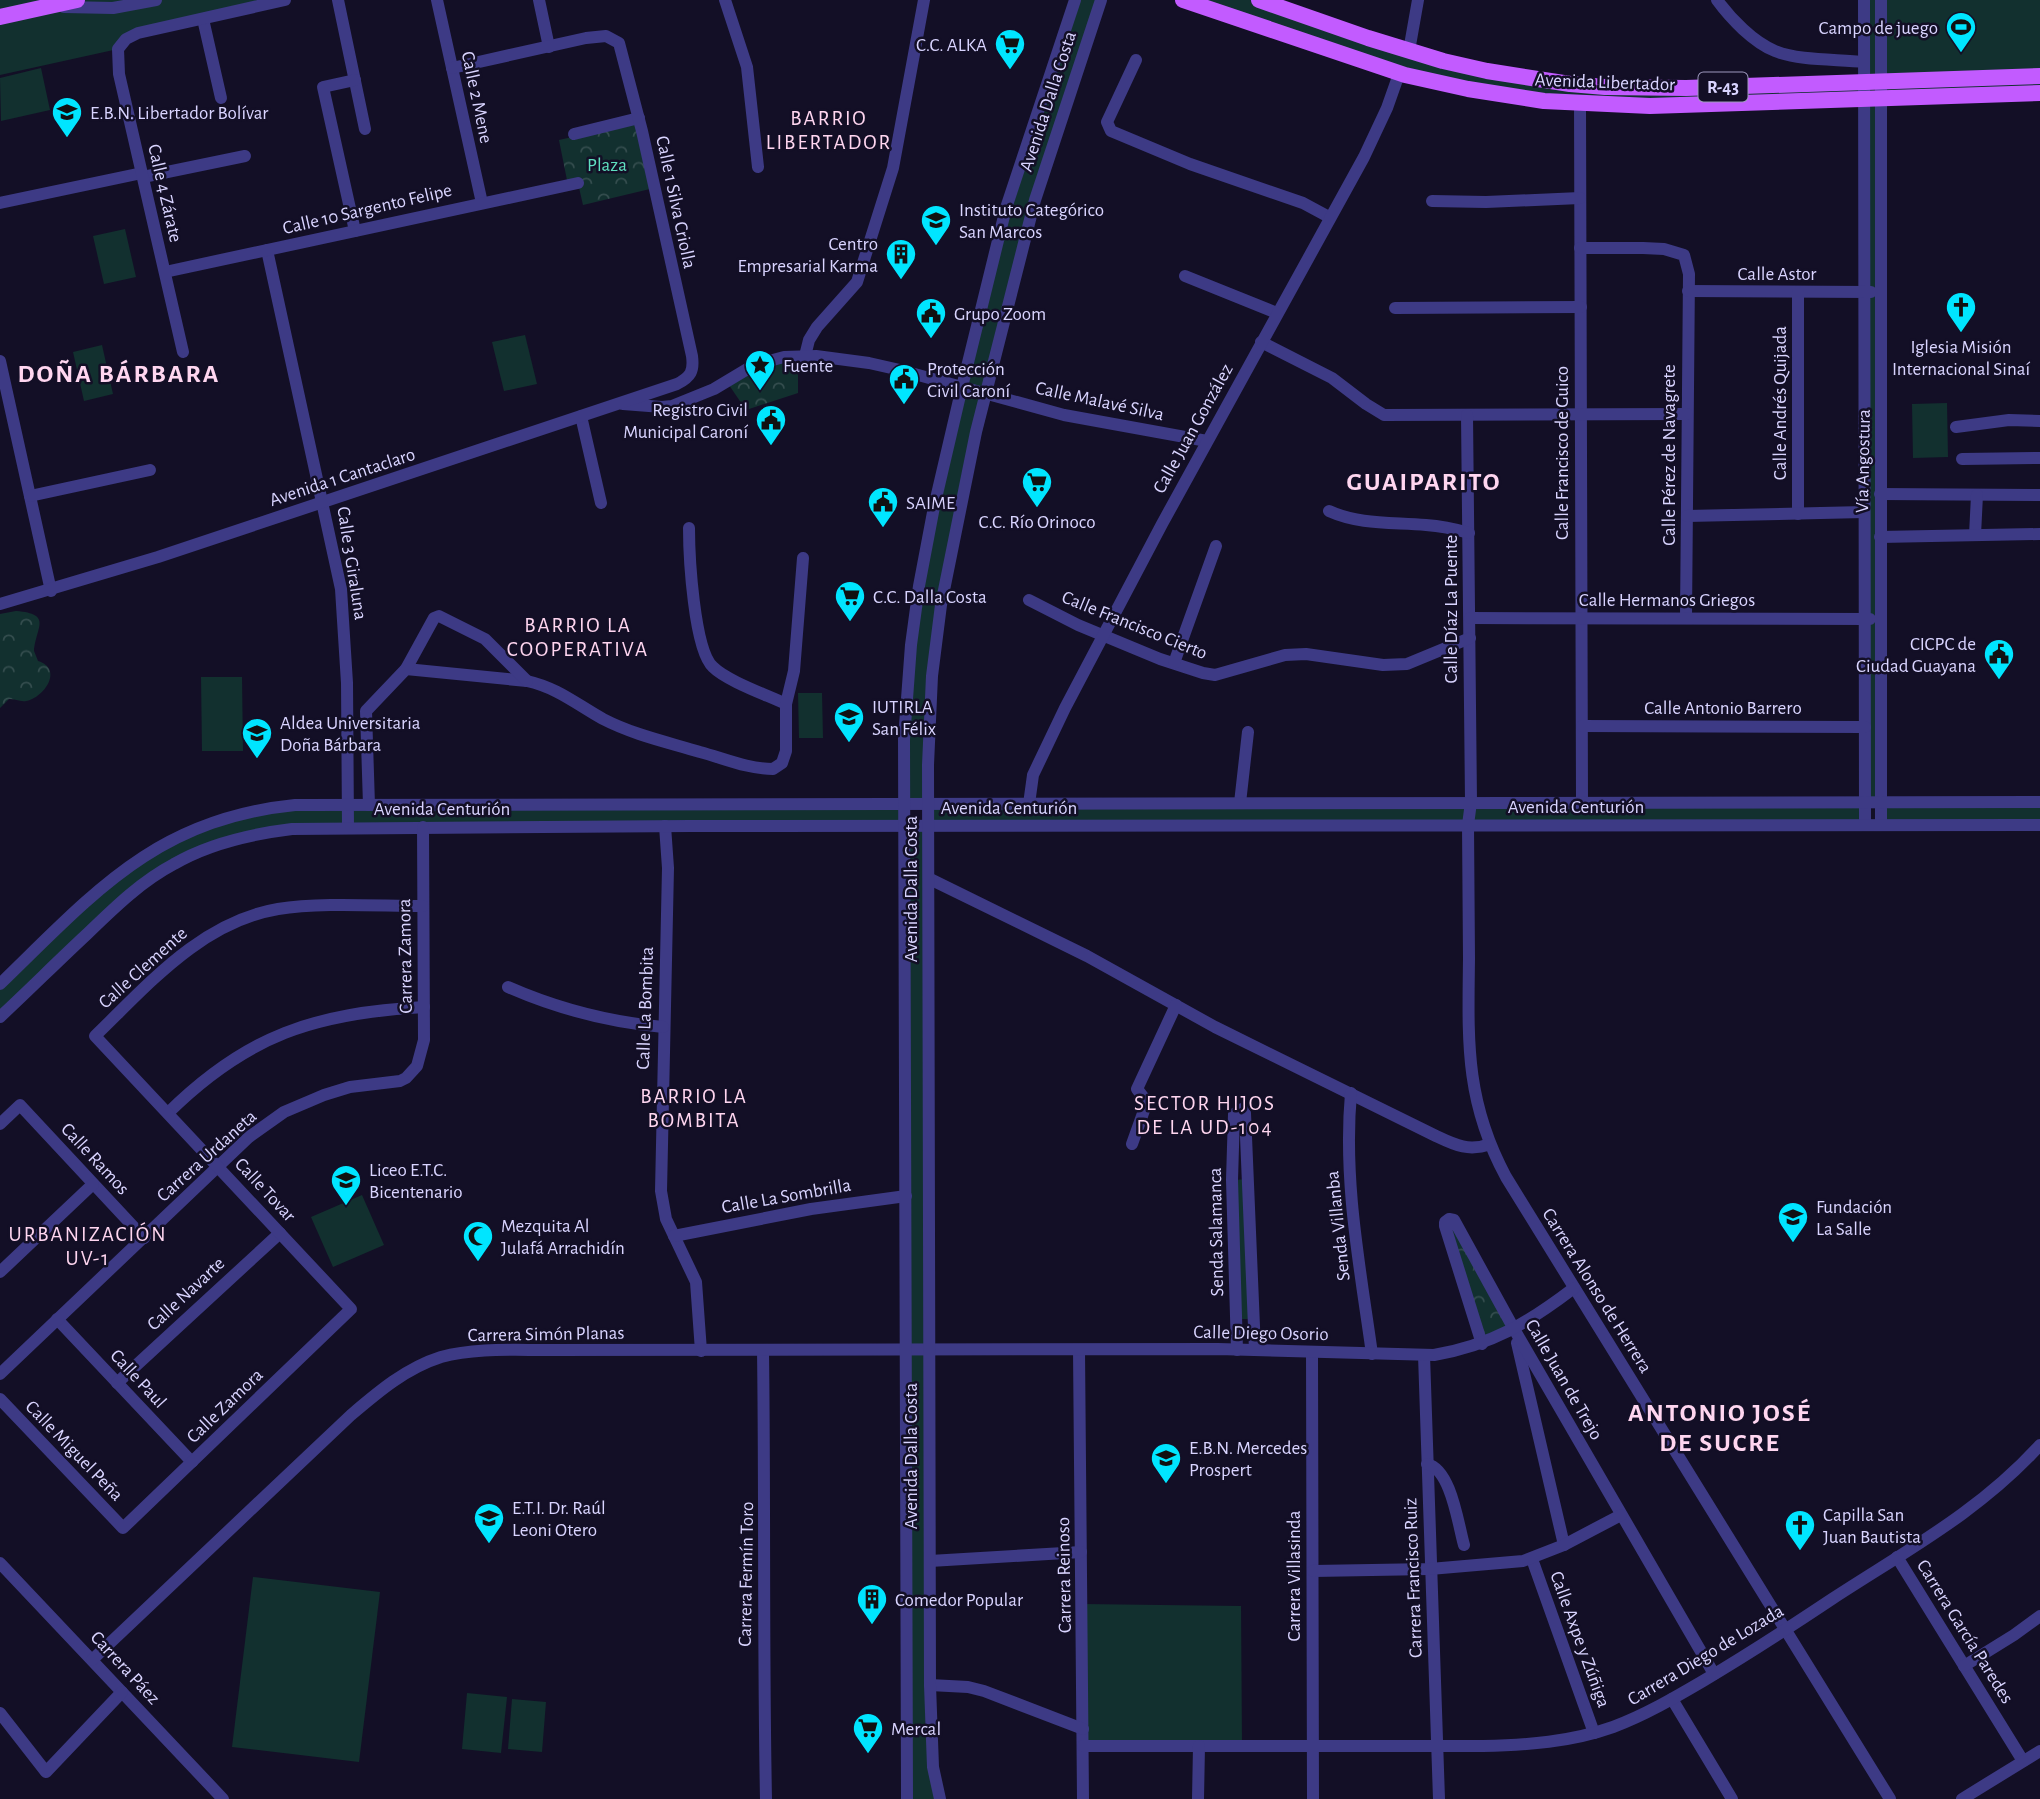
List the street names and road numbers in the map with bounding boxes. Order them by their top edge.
street label: Avenida Dalla Costa [1017,29,1080,174]
street label: Calle 2 Mene [458,50,496,145]
street label: Avenida Libertador [1534,71,1675,94]
road number: R-43 [1698,72,1748,102]
street label: Calle 1 Silva Criolla [652,134,699,271]
street label: Calle 4 Zárate [144,142,185,244]
street label: Calle 10 Sargento Felipe [281,181,454,238]
street label: Calle Astor [1737,265,1817,284]
street label: Calle Andrés Quijada [1771,326,1790,480]
street label: Calle Juan González [1150,361,1237,497]
street label: Calle Pérez de Navagrete [1660,364,1679,546]
street label: Calle Francisco de Guico [1553,366,1572,540]
street label: Calle Malavé Silva [1034,379,1166,424]
street label: Vía Angostura [1853,409,1874,513]
street label: Avenida 1 Cantaclaro [267,445,418,510]
street label: Calle 3 Giraluna [333,505,370,621]
street label: Calle Díaz La Puente [1442,535,1461,683]
street label: Calle Francisco Cierto [1059,588,1210,663]
street label: Calle Hermanos Griegos [1579,591,1755,610]
street label: Calle Antonio Barrero [1644,699,1802,718]
street label: Avenida Centurión [1508,798,1644,817]
street label: Avenida Centurión [941,799,1077,818]
street label: Avenida Centurión [374,800,510,819]
street label: Avenida Dalla Costa [902,816,921,962]
street label: Carrera Zamora [395,898,416,1014]
street label: Calle Clemente [95,924,191,1013]
street label: Calle La Bombita [634,946,657,1070]
street label: Carrera Urdaneta [154,1106,261,1206]
street label: Calle Ramos [57,1120,133,1199]
street label: Calle Tovar [231,1154,299,1226]
street label: Senda Salamanca [1206,1167,1227,1297]
street label: Senda Villanba [1323,1170,1354,1282]
street label: Calle La Sombrilla [720,1176,853,1217]
street label: Carrera Alonso de Herrera [1538,1205,1655,1377]
street label: Calle Navarte [144,1254,228,1334]
street label: Calle Juan de Trejo [1521,1316,1606,1443]
street label: Calle Diego Osorio [1193,1323,1329,1344]
street label: Carrera Simón Planas [467,1324,625,1345]
street label: Calle Paul [106,1346,170,1412]
street label: Calle Zamora [183,1365,267,1447]
street label: Avenida Dalla Costa [902,1383,921,1529]
street label: Calle Miguel Peña [21,1397,127,1505]
street label: Carrera Francisco Ruiz [1401,1497,1426,1658]
street label: Carrera Fermín Toro [736,1501,757,1647]
street label: Carrera Villasinda [1285,1510,1304,1641]
street label: Carrera Reinoso [1054,1517,1075,1633]
street label: Carrera García Paredes [1913,1557,2017,1707]
street label: Calle Axpe y Zúñiga [1546,1569,1613,1710]
street label: Carrera Diego de Lozada [1625,1601,1787,1709]
street label: Carrera Páez [87,1628,163,1708]

